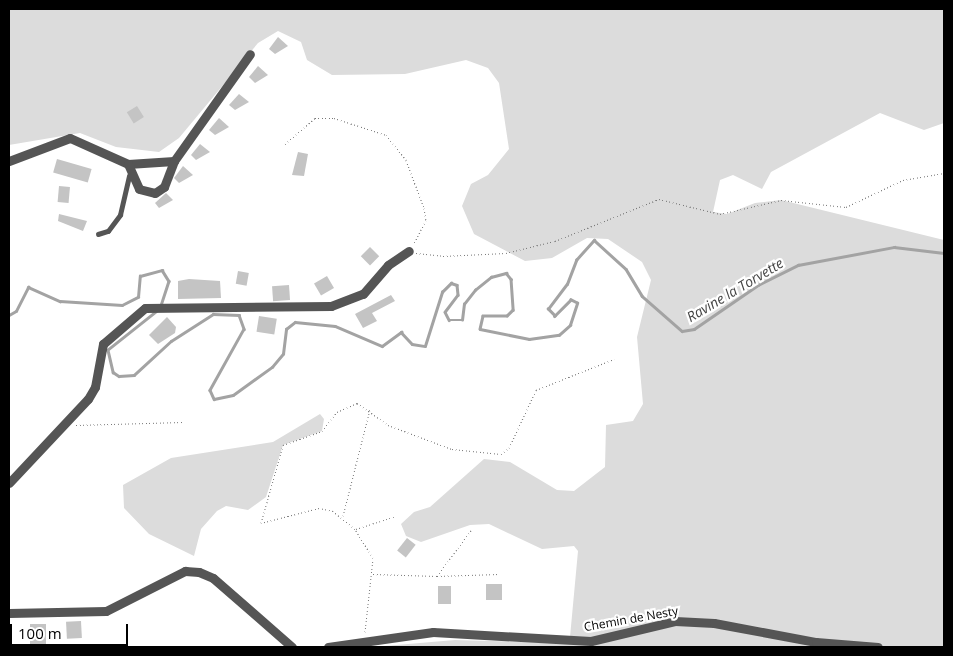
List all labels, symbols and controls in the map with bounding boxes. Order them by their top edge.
water label: Ravine la Torvette [684,255,786,325]
street label: Chemin de Nesty [583,604,679,634]
scale bar [12,614,130,646]
text: 100 m [18,623,62,643]

